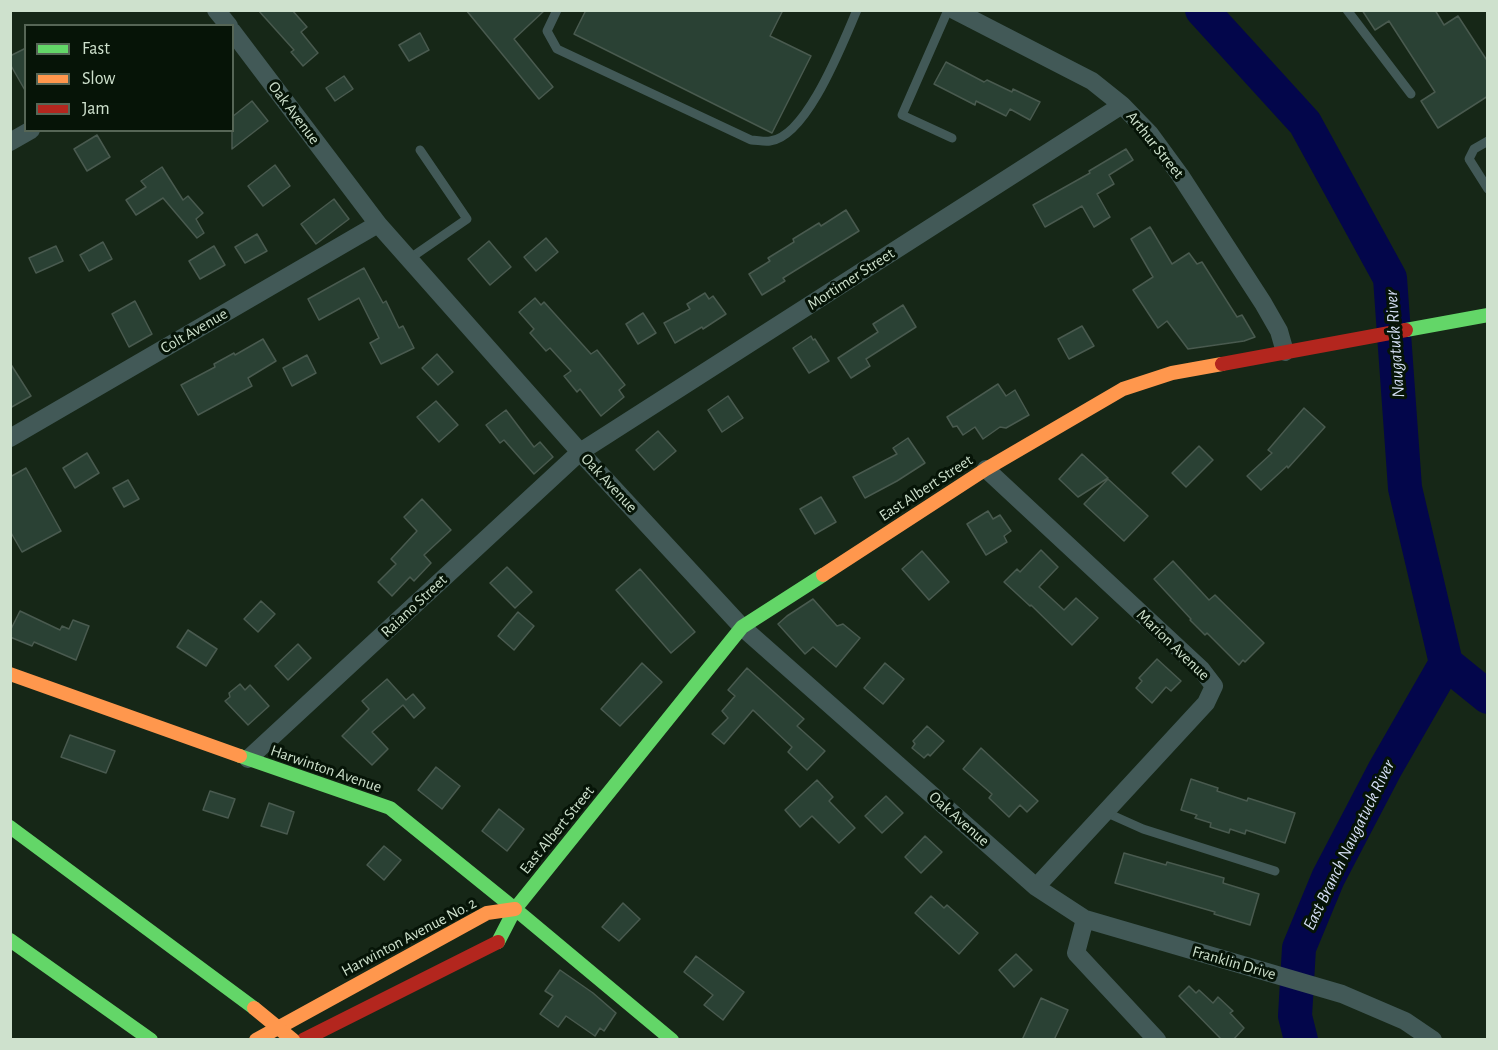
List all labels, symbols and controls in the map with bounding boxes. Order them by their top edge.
legend [24,24,234,132]
text: Fast [82,40,110,58]
text: Slow [82,70,115,88]
street label: Oak Avenue [264,78,324,148]
text: Jam [82,100,110,118]
street label: Arthur Street [1122,107,1188,183]
street label: Mortimer Street [804,244,898,314]
water label: Naugatuck River [1380,289,1410,399]
street label: Colt Avenue [157,304,231,358]
street label: Oak Avenue [577,449,641,517]
street label: East Albert Street [876,451,976,525]
street label: Raiano Street [377,571,451,641]
street label: Marion Avenue [1133,605,1213,685]
street label: Harwinton Avenue [268,741,384,797]
water label: East Branch Naugatuck River [1298,756,1400,934]
street label: East Albert Street [516,782,598,878]
street label: Oak Avenue [925,787,993,851]
street label: Harwinton Avenue No. 2 [338,893,480,981]
street label: Franklin Drive [1190,942,1278,984]

